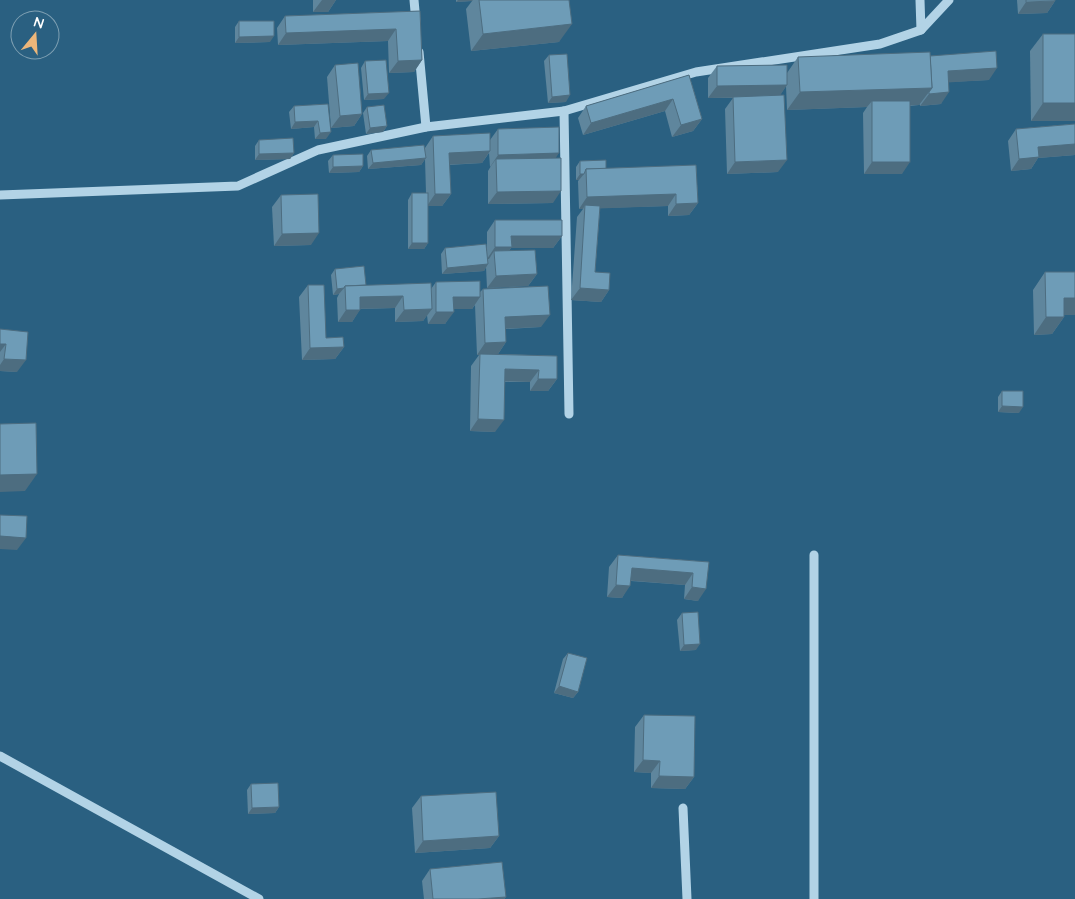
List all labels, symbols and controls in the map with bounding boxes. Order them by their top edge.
north arrow [10,10,60,60]
text: N [31,12,47,33]

